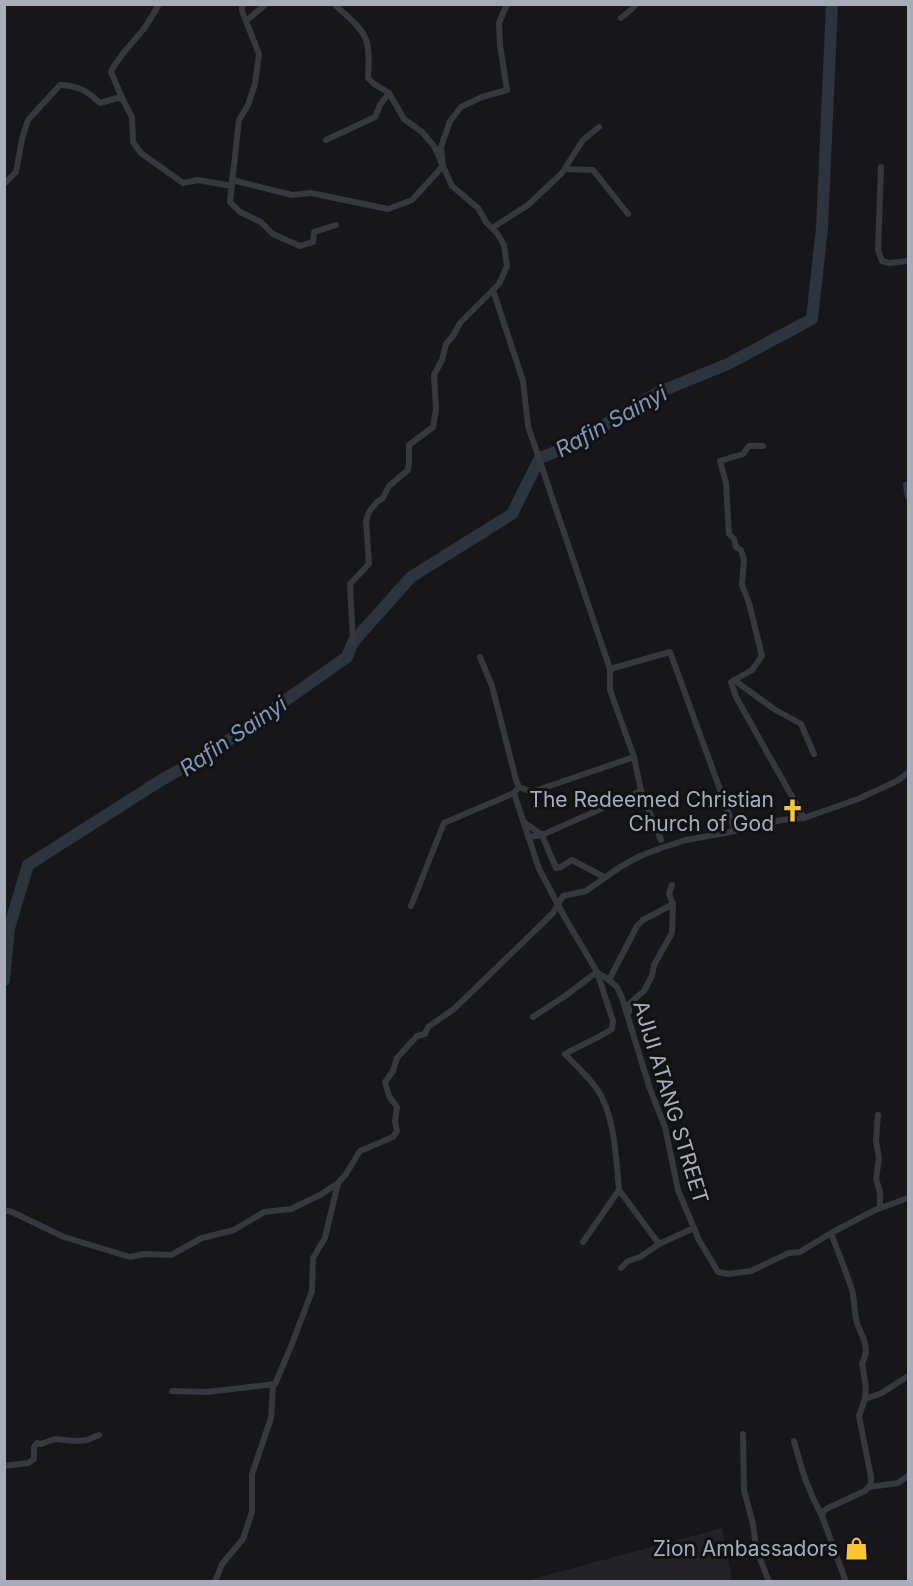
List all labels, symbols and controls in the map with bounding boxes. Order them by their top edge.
water label: Rafin Sainyi [551,379,672,462]
water label: Rafin Sainyi [175,690,292,781]
place label: The Redeemed Christian Church of God [529,787,774,836]
church icon: The Redeemed Christian Church of God [779,798,805,824]
street label: AJIJI ATANG STREET [628,997,714,1207]
shop icon: Zion Ambassadors [843,1535,869,1561]
place label: Zion Ambassadors [653,1536,838,1561]

